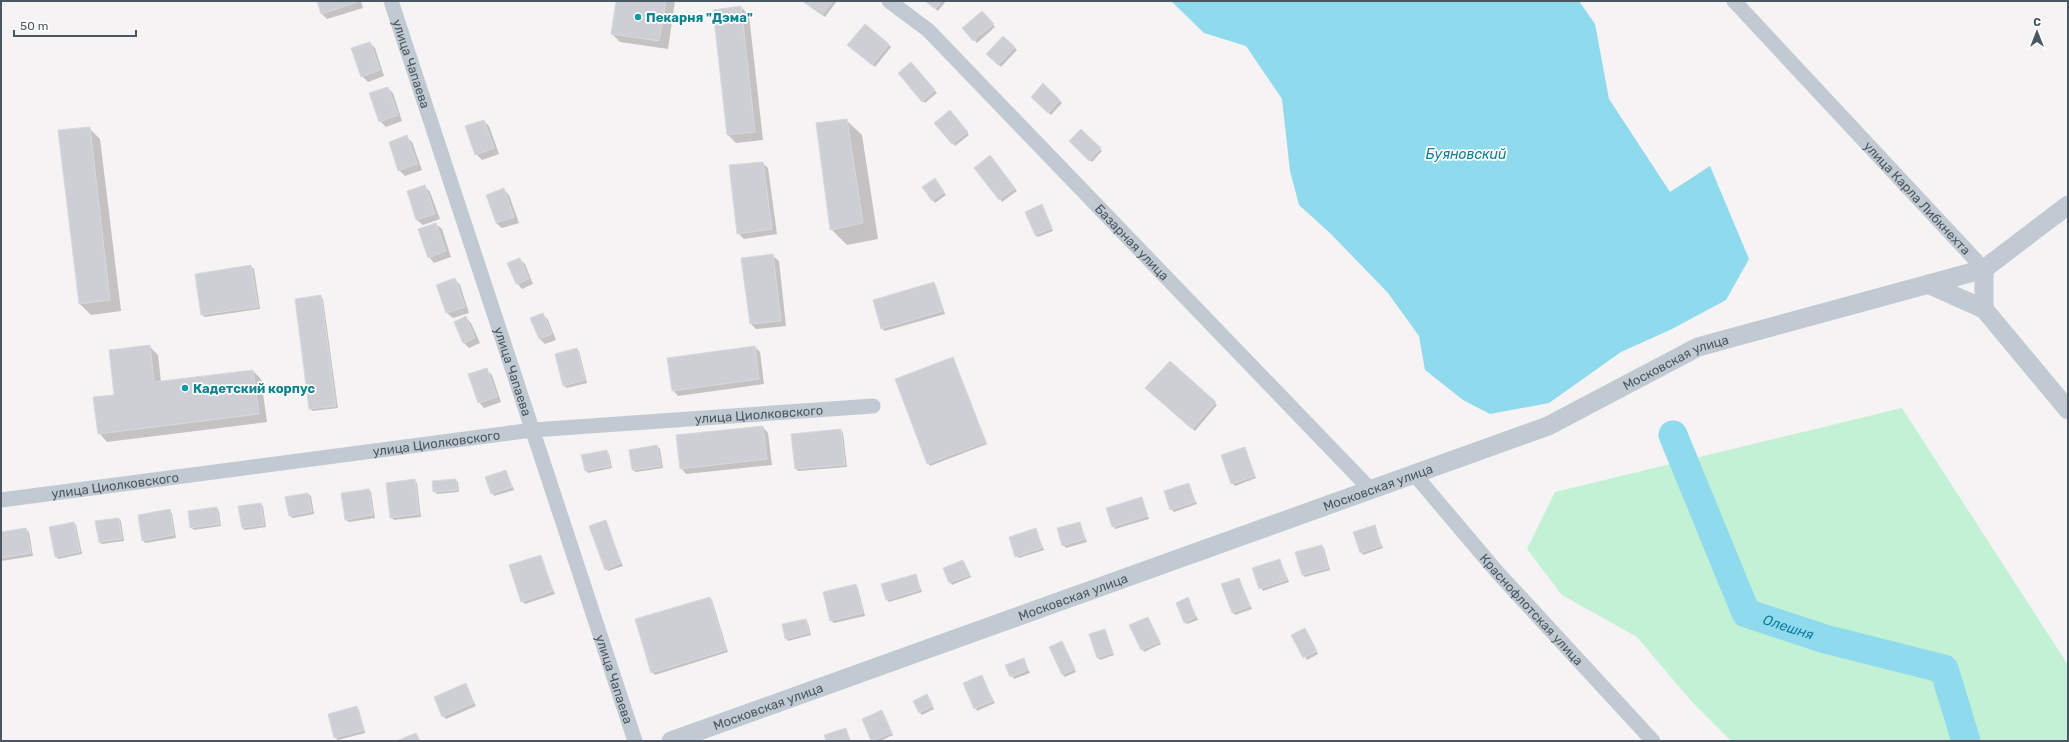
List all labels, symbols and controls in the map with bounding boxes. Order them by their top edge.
place label: Пекарня "Дэма" [646,10,753,25]
scale bar [14,12,136,38]
marker: Пекарня "Дэма" [633,12,643,22]
north arrow [2017,12,2057,52]
text: С [2033,16,2041,29]
street label: улица Чапаева [390,17,433,110]
text: 50 m [20,19,48,33]
street label: улица Карла Либкнехта [1861,138,1974,257]
water label: Буяновский [1426,146,1507,163]
street label: Базарная улица [1092,201,1172,283]
street label: улица Чапаева [491,325,535,418]
street label: Московская улица [1620,332,1730,393]
place label: Кадетский корпус [193,381,315,396]
marker: Кадетский корпус [180,383,190,393]
street label: улица Циолковского [694,402,824,426]
street label: улица Циолковского [371,427,501,459]
street label: Московская улица [1321,461,1435,514]
street label: улица Циолковского [50,469,180,501]
street label: Краснофлотская улица [1477,550,1587,668]
street label: Московская улица [1016,570,1130,623]
water label: Олешня [1761,611,1816,643]
street label: улица Чапаева [593,633,636,726]
street label: Московская улица [711,680,825,733]

